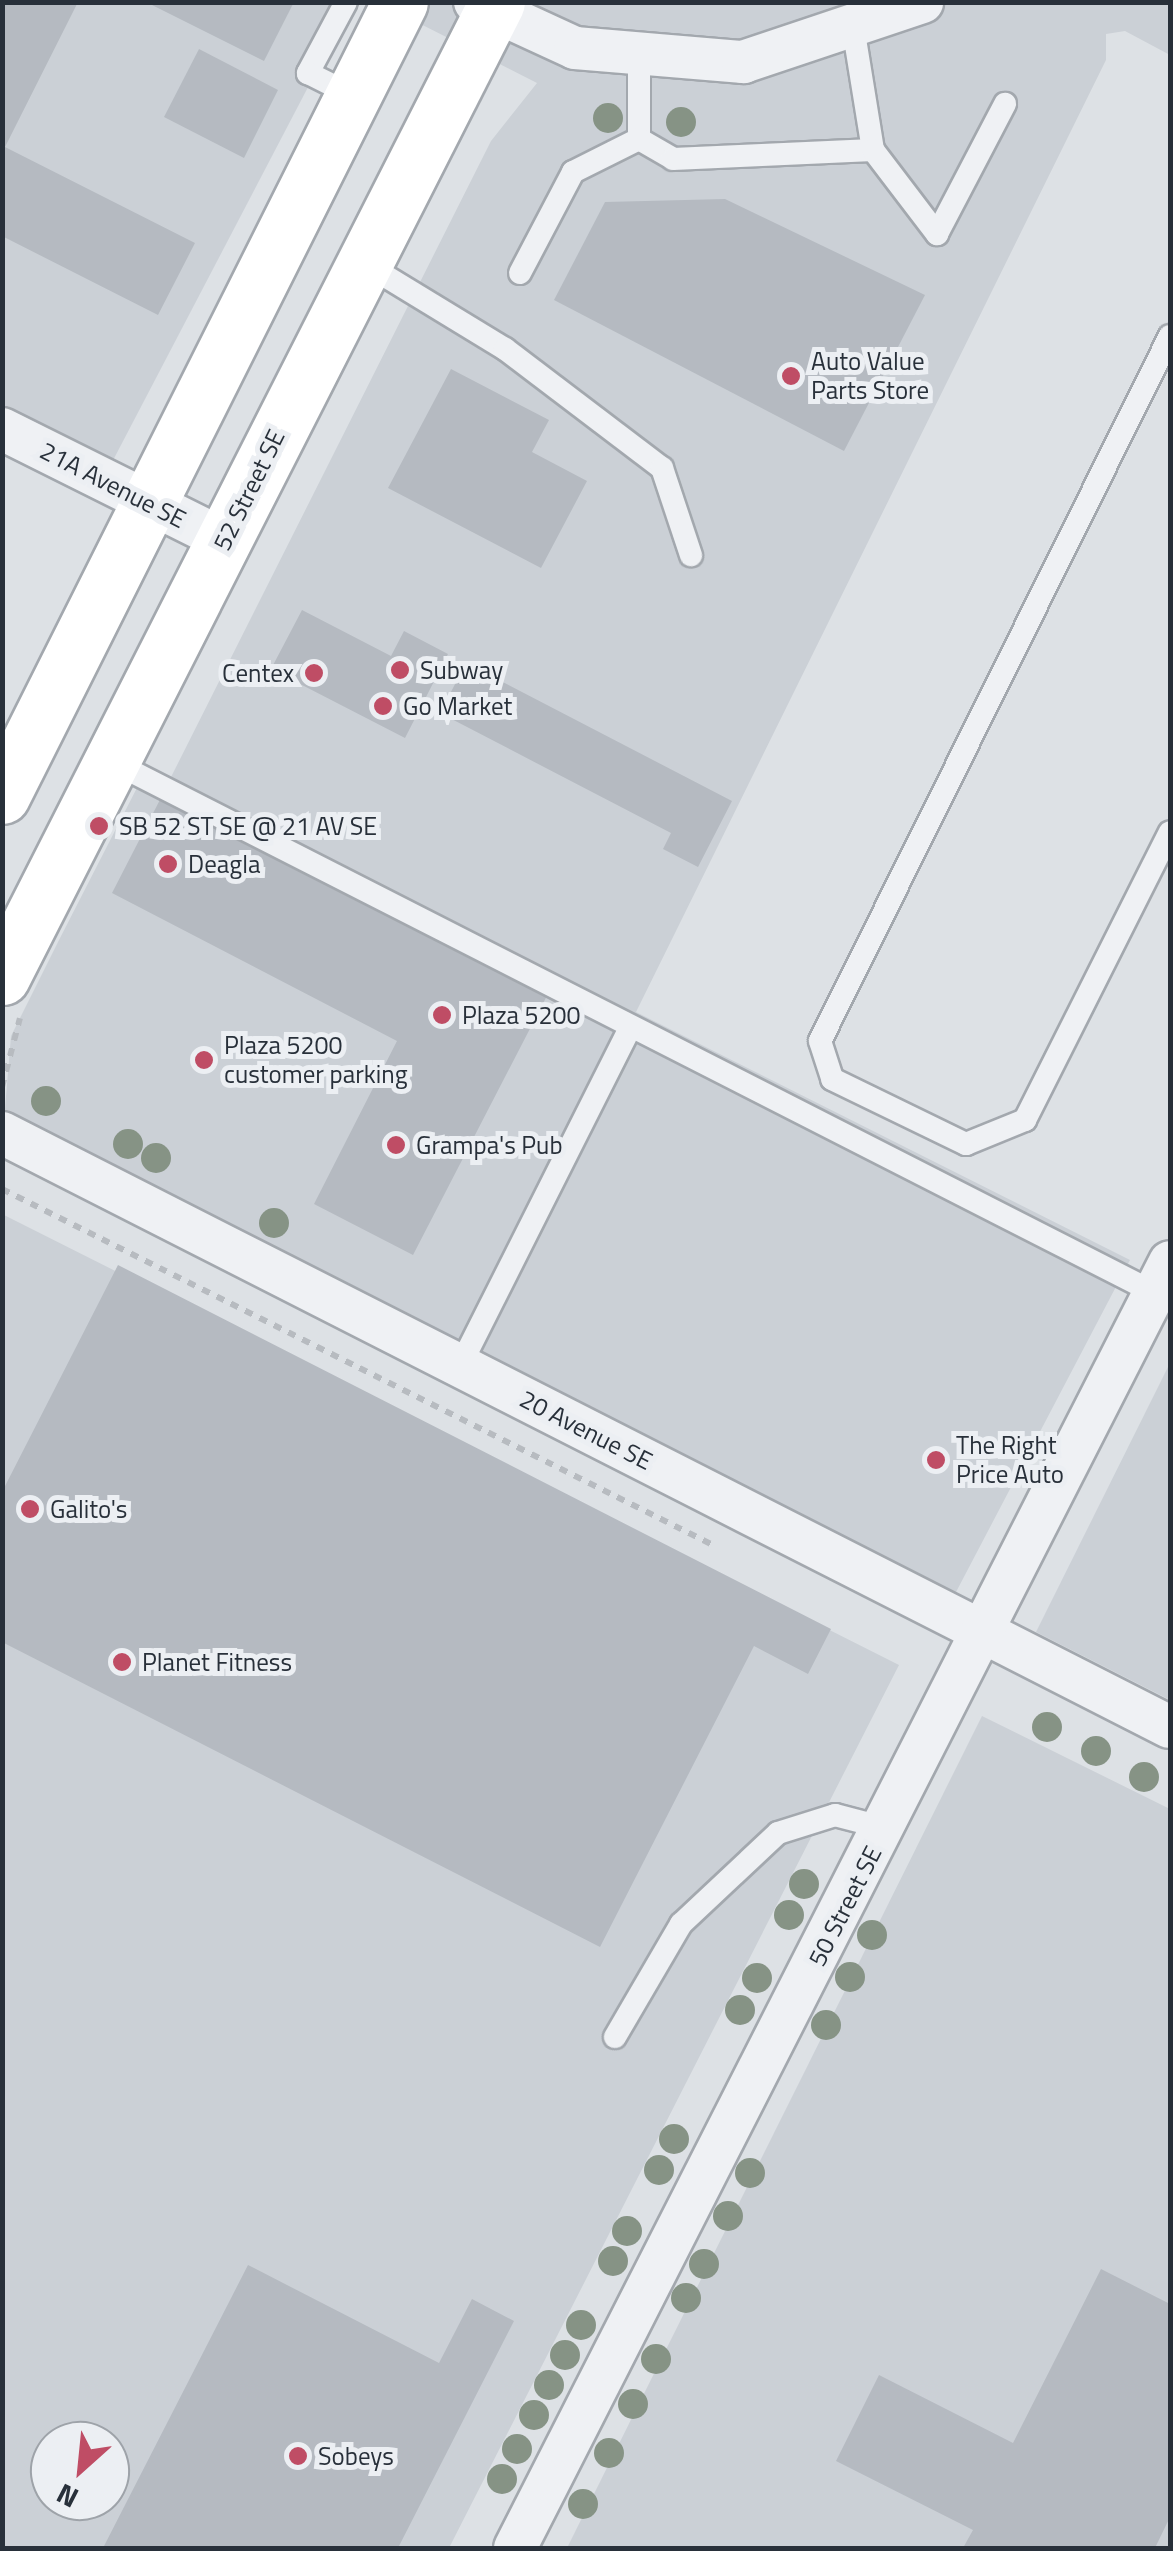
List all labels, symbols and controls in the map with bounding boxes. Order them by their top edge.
place label: Auto Value Parts Store [811,347,929,406]
marker: Auto Value Parts Store [780,365,802,387]
street label: 52 Street SE [207,425,291,555]
street label: 21A Avenue SE [35,435,191,535]
place label: Subway [420,655,503,685]
place label: Centex [222,658,294,688]
marker: Subway [389,659,411,681]
marker: Centex [303,662,325,684]
place label: Go Market [403,691,512,721]
marker: Go Market [372,695,394,717]
place label: SB 52 ST SE @ 21 AV SE [119,811,377,841]
marker: SB 52 ST SE @ 21 AV SE [88,815,110,837]
place label: Deagla [188,849,260,879]
marker: Deagla [157,853,179,875]
place label: Plaza 5200 [462,1000,581,1030]
marker: Plaza 5200 [431,1004,453,1026]
place label: Plaza 5200 customer parking [224,1031,408,1090]
marker: Plaza 5200 customer parking [193,1049,215,1071]
place label: Grampa's Pub [416,1130,563,1160]
marker: Grampa's Pub [385,1134,407,1156]
street label: 20 Avenue SE [515,1384,657,1476]
place label: The Right Price Auto [956,1431,1064,1490]
marker: The Right Price Auto [925,1449,947,1471]
place label: Galito's [50,1494,127,1524]
marker: Galito's [19,1498,41,1520]
place label: Planet Fitness [142,1647,292,1677]
marker: Planet Fitness [111,1651,133,1673]
street label: 50 Street SE [802,1841,888,1971]
north arrow [30,2421,130,2521]
place label: Sobeys [318,2441,394,2471]
marker: Sobeys [287,2445,309,2467]
text: N [49,2473,85,2520]

